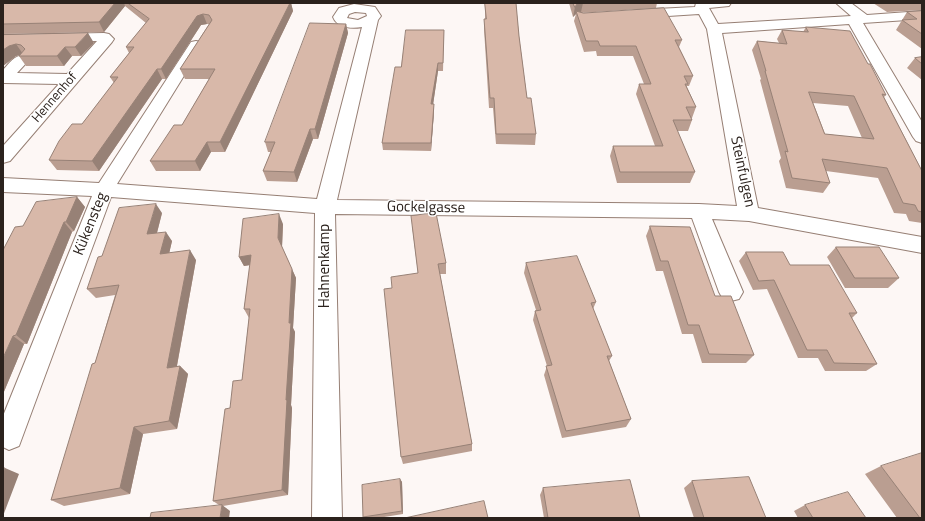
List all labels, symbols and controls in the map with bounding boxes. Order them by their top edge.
street label: Hennenhof [29,70,81,126]
street label: Steinfulgen [726,135,758,209]
street label: Kükensteg [70,190,112,258]
street label: Gockelgasse [387,198,465,218]
street label: Hahnenkamp [316,224,334,308]

